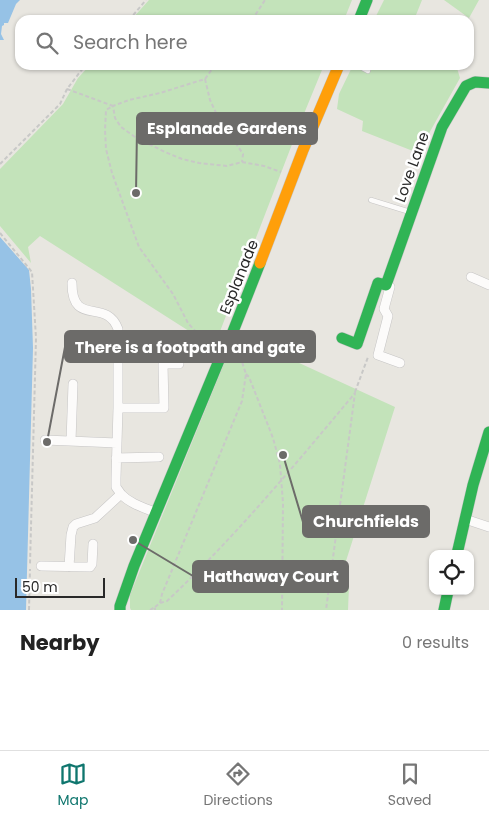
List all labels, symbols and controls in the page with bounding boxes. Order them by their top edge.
search box [15,15,474,70]
icon: search [33,29,61,57]
text: Search here [73,29,187,56]
callout: Esplanade Gardens [137,113,317,144]
text: Esplanade Gardens [147,117,307,140]
street label: Love Lane [389,129,434,205]
street label: Esplanade [214,236,263,317]
callout: There is a footpath and gate [65,331,315,362]
text: There is a footpath and gate [75,336,305,359]
callout: Churchfields [303,506,429,537]
text: Churchfields [313,510,419,533]
map controls [429,550,474,595]
button: locate [429,550,474,595]
callout: Hathaway Court [193,561,348,592]
text: Hathaway Court [203,565,339,588]
scale bar [15,575,105,598]
text: 50 m [22,577,58,597]
text: Nearby [20,628,100,657]
text: 0 results [402,631,469,654]
tab: Map [57,760,88,811]
tab: Directions [203,760,273,811]
tab: Saved [388,760,432,811]

